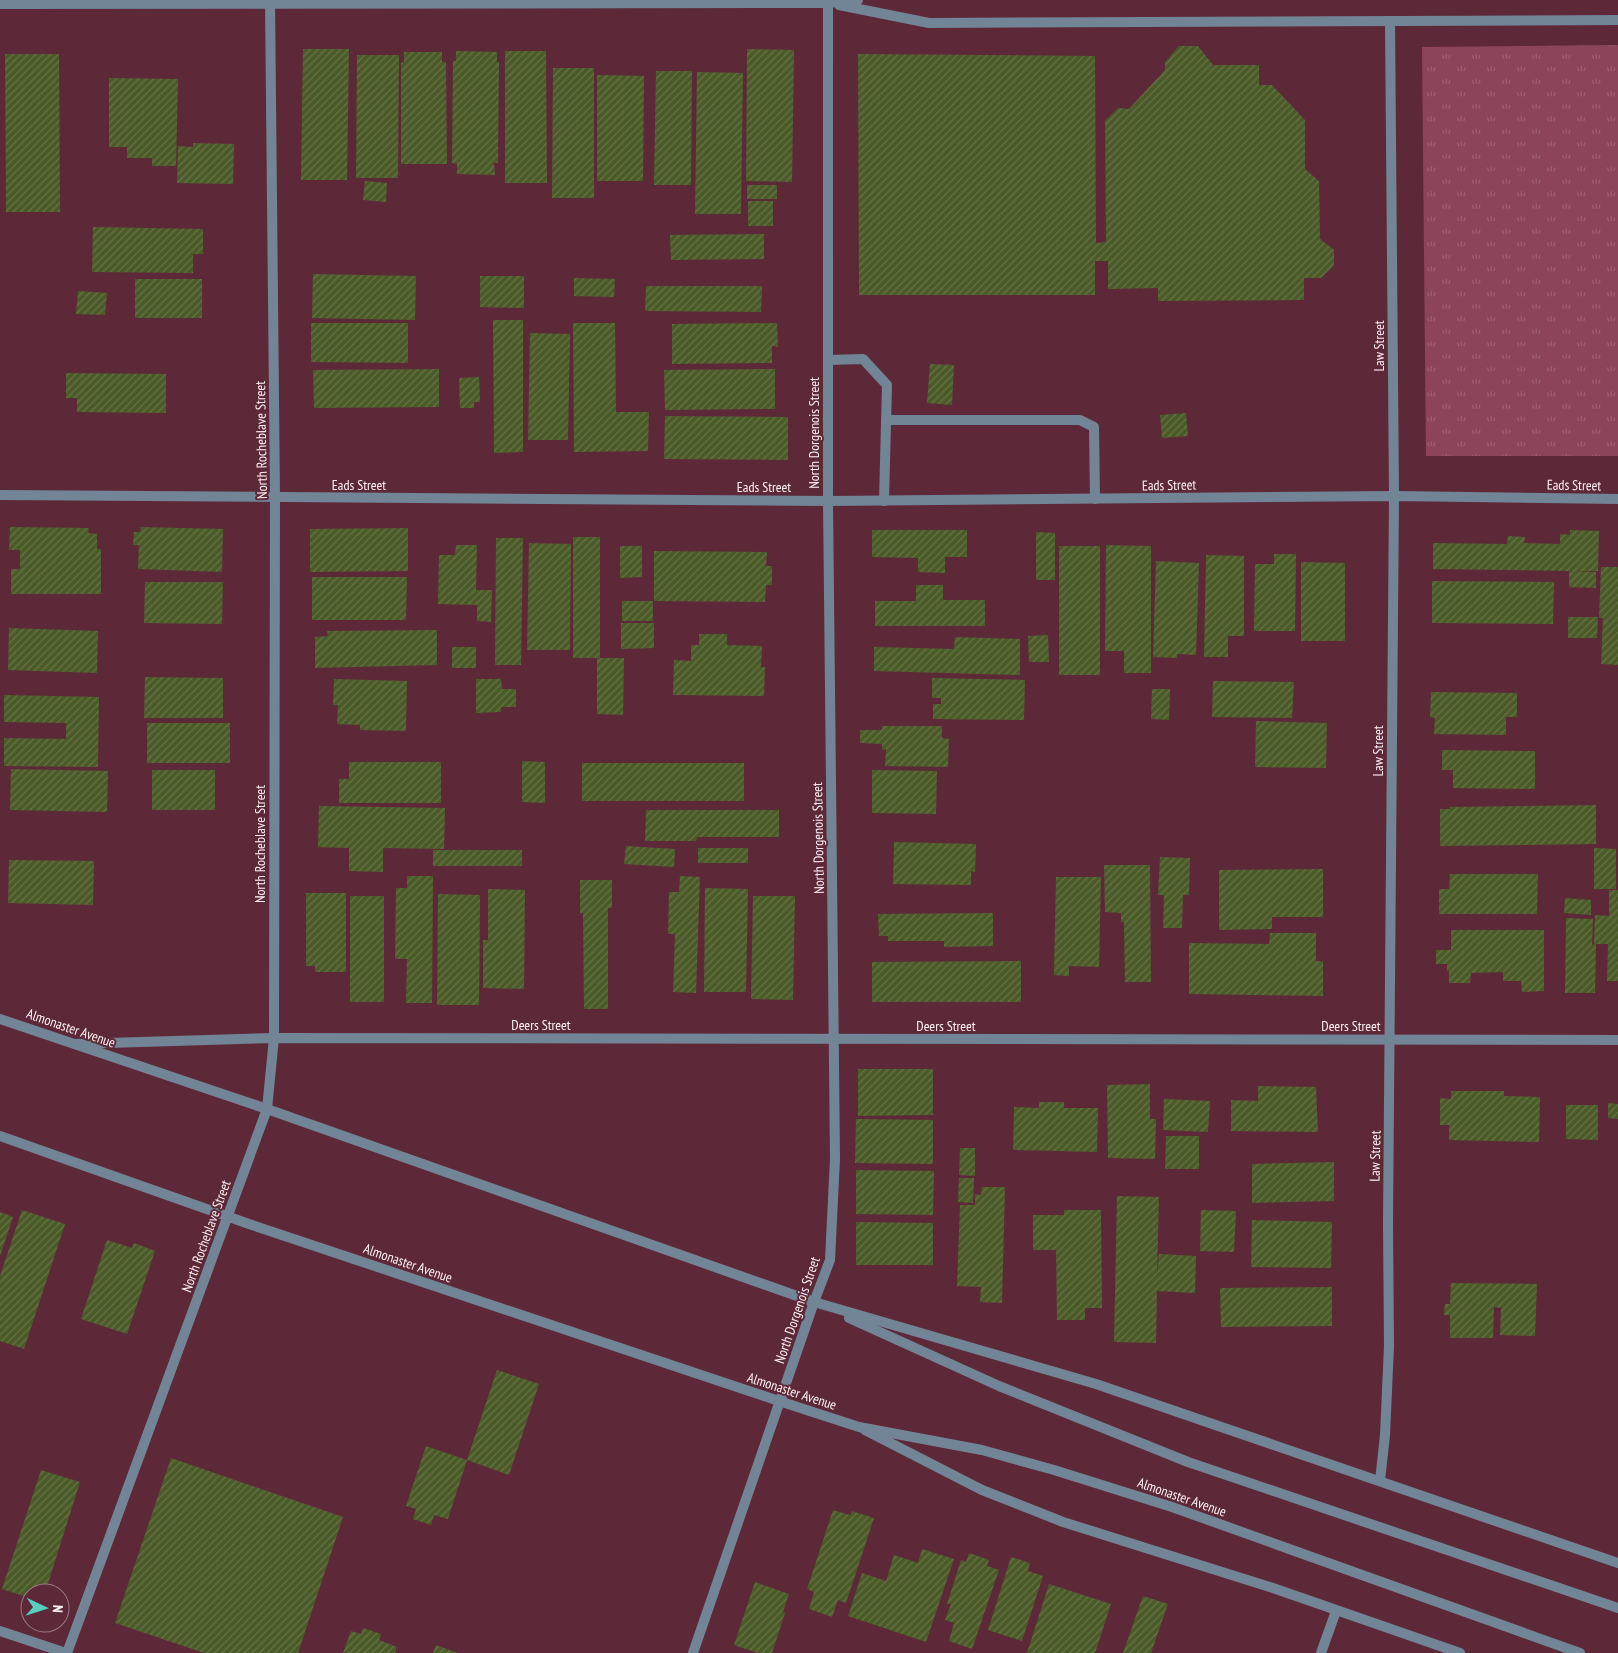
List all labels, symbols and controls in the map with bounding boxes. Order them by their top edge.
street label: Law Street [1370,320,1388,372]
street label: North Dorgenois Street [805,377,823,489]
street label: North Rocheblave Street [251,381,271,499]
street label: Eads Street [332,476,386,494]
street label: Eads Street [1142,476,1196,494]
street label: Eads Street [1547,476,1601,494]
street label: Eads Street [737,478,791,496]
street label: Law Street [1369,725,1387,777]
street label: North Dorgenois Street [808,782,828,894]
street label: North Rocheblave Street [251,785,269,903]
street label: Almonaster Avenue [24,1004,118,1052]
street label: Deers Street [511,1016,571,1034]
street label: Deers Street [916,1017,976,1035]
street label: Deers Street [1321,1017,1381,1035]
street label: Law Street [1366,1130,1384,1182]
street label: North Rocheblave Street [177,1177,235,1295]
street label: Almonaster Avenue [361,1239,455,1287]
street label: North Dorgenois Street [770,1254,824,1366]
street label: Almonaster Avenue [745,1368,839,1414]
street label: Almonaster Avenue [1135,1473,1229,1521]
north arrow [20,1583,70,1633]
text: N [49,1605,67,1613]

